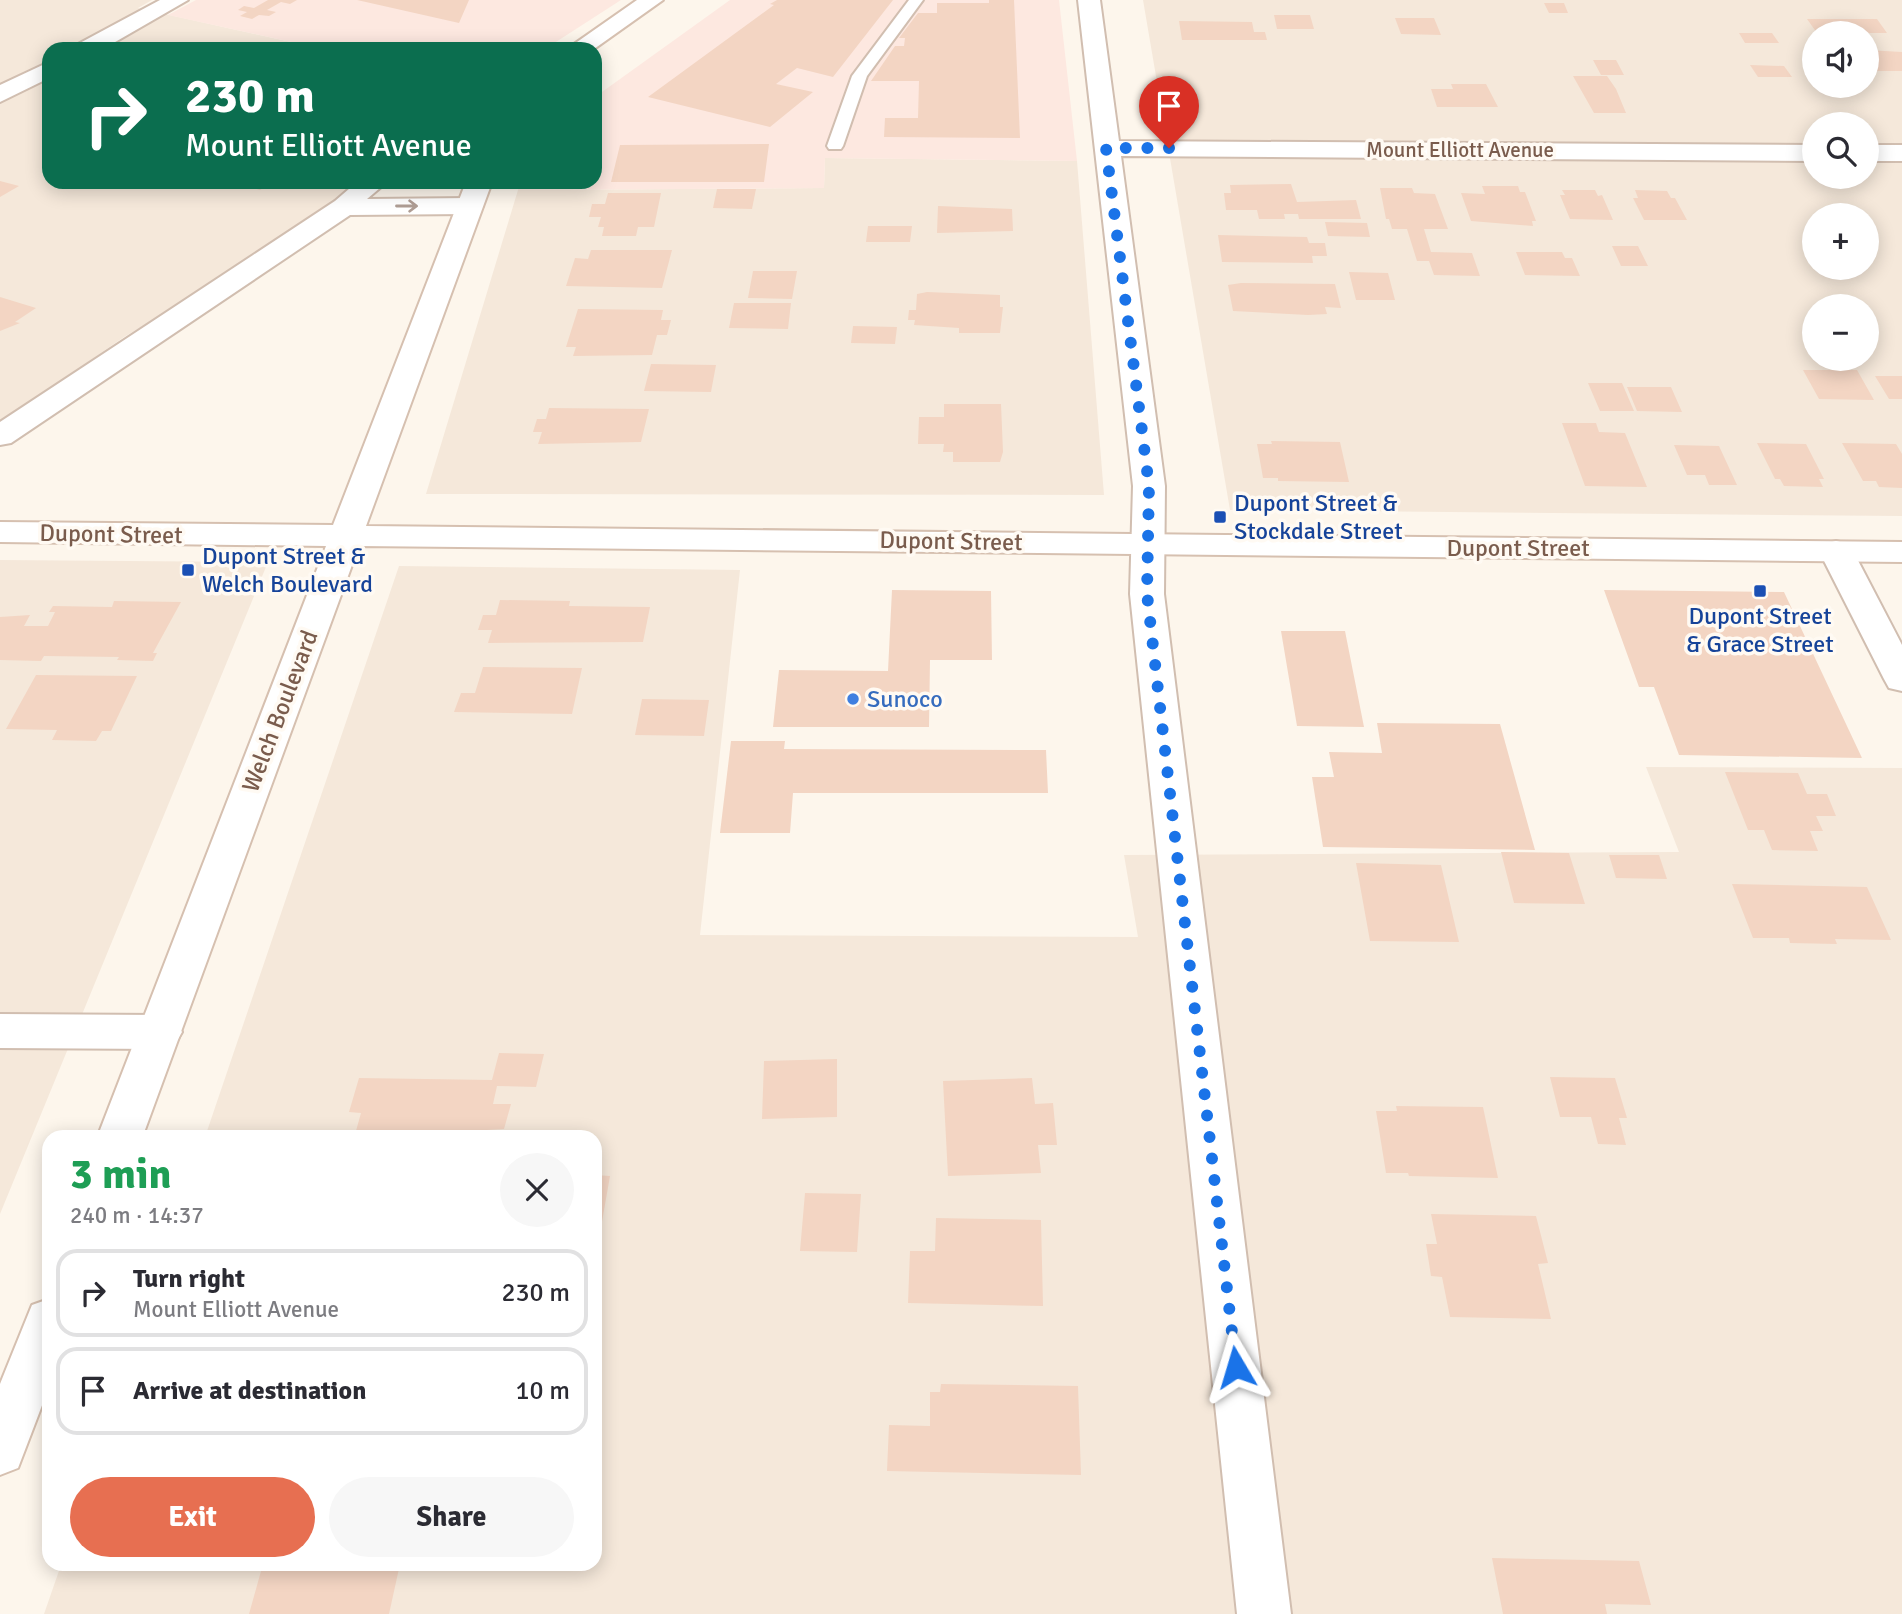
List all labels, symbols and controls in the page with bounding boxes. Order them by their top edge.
map controls [1802,21,1879,371]
button: sound [1802,21,1879,98]
text: 230 m [185,66,315,126]
icon: right [70,70,161,161]
pin [1139,76,1199,148]
icon: arrive [1150,87,1188,125]
button: search [1802,112,1879,189]
text: Mount Elliott Avenue [185,126,472,165]
street label: Mount Elliott Avenue [1366,137,1554,163]
one-way arrow [395,199,418,213]
button: + [1802,203,1879,280]
button: − [1802,294,1879,371]
place label: Dupont Street & Stockdale Street [1234,488,1403,546]
marker: Dupont Street & Stockdale Street [1212,509,1228,525]
street label: Dupont Street [39,518,183,550]
street label: Dupont Street [879,525,1023,557]
street label: Dupont Street [1446,533,1590,563]
place label: Dupont Street & Welch Boulevard [202,541,373,599]
marker: Dupont Street & Welch Boulevard [180,562,196,578]
marker: Dupont Street & Grace Street [1752,583,1768,599]
place label: Dupont Street & Grace Street [1686,601,1834,659]
street label: Welch Boulevard [235,626,325,796]
place label: Sunoco [867,684,943,714]
marker: Sunoco [845,691,861,707]
text: 3 min [70,1149,171,1200]
button: close [500,1153,574,1227]
text: 240 m · 14:37 [70,1201,204,1230]
text: Turn right [133,1263,245,1295]
icon: right [74,1274,112,1312]
text: 230 m [501,1277,570,1309]
text: Mount Elliott Avenue [133,1295,339,1324]
position arrow [1199,1330,1273,1404]
icon: arrive [74,1372,112,1410]
text: Arrive at destination [133,1375,366,1407]
text: 10 m [515,1375,570,1407]
button: Exit [70,1477,315,1557]
button: Share [329,1477,574,1557]

